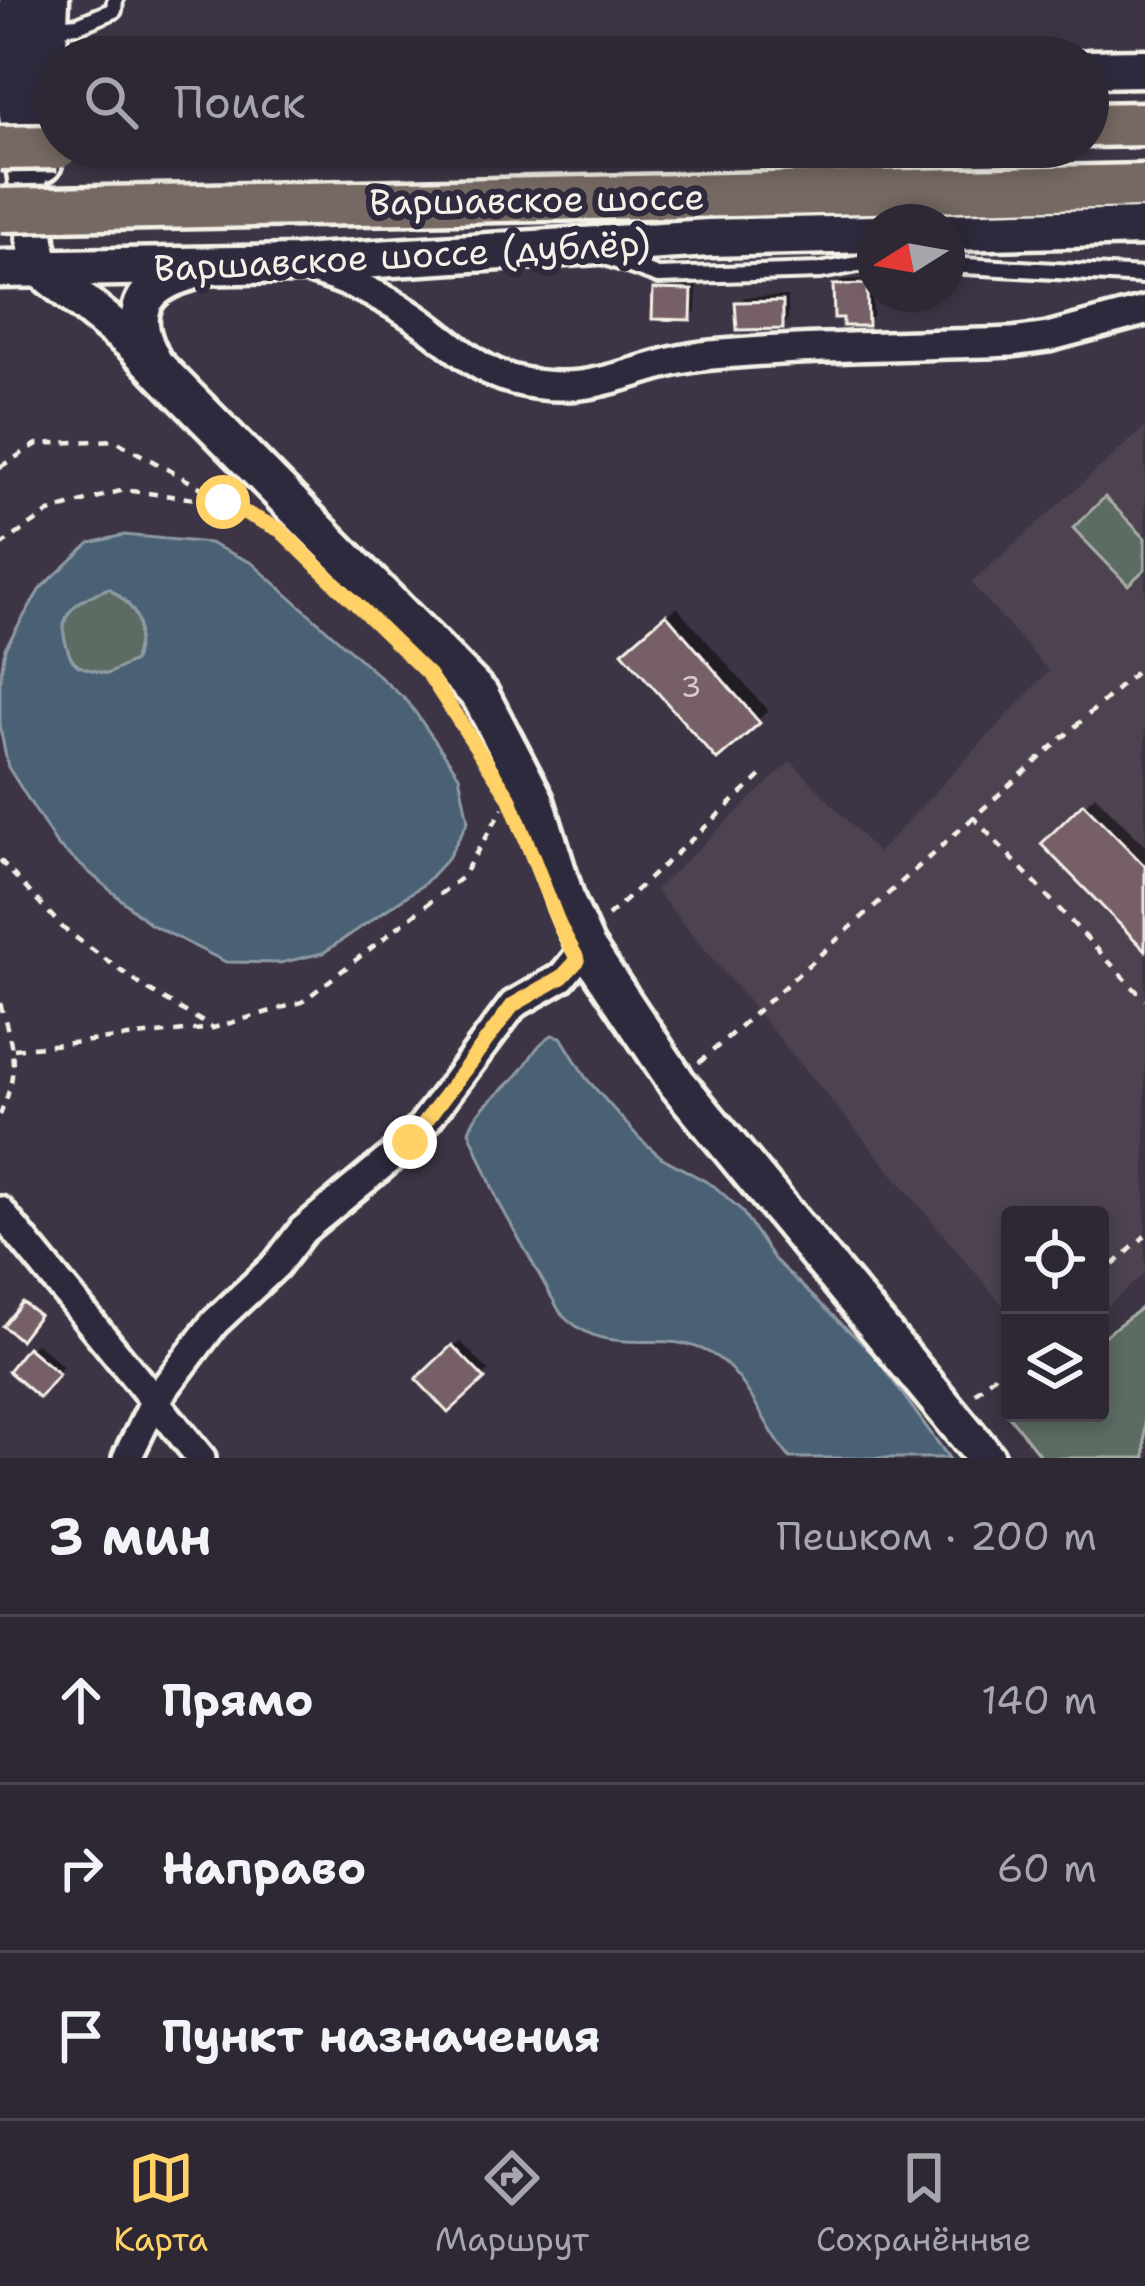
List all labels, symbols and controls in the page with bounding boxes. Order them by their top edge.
search box [36,36,1109,168]
icon: search [78,69,144,135]
text: Поиск [174,72,305,132]
street label: Варшавское шоссе [369,172,705,227]
north arrow [857,204,965,312]
street label: Варшавское шоссе (дублёр) [152,218,652,293]
route start [196,475,250,529]
house number: 3 [681,666,702,707]
route end [383,1115,437,1169]
map controls [1001,1206,1109,1422]
button: locate [1001,1206,1109,1314]
button: layers [1001,1314,1109,1422]
text: 3 мин [48,1502,212,1570]
text: Пешком · 200 m [777,1510,1097,1562]
icon: ahead [48,1667,114,1733]
text: Прямо [162,1670,313,1730]
text: 140 m [981,1674,1097,1726]
icon: right [48,1835,114,1901]
text: Направо [162,1838,366,1898]
text: 60 m [997,1842,1097,1894]
icon: arrive [48,2003,114,2069]
text: Пункт назначения [162,2006,601,2066]
tab: Карта [114,2145,208,2262]
tab: Маршрут [435,2145,589,2262]
tab: Сохранённые [816,2145,1031,2262]

